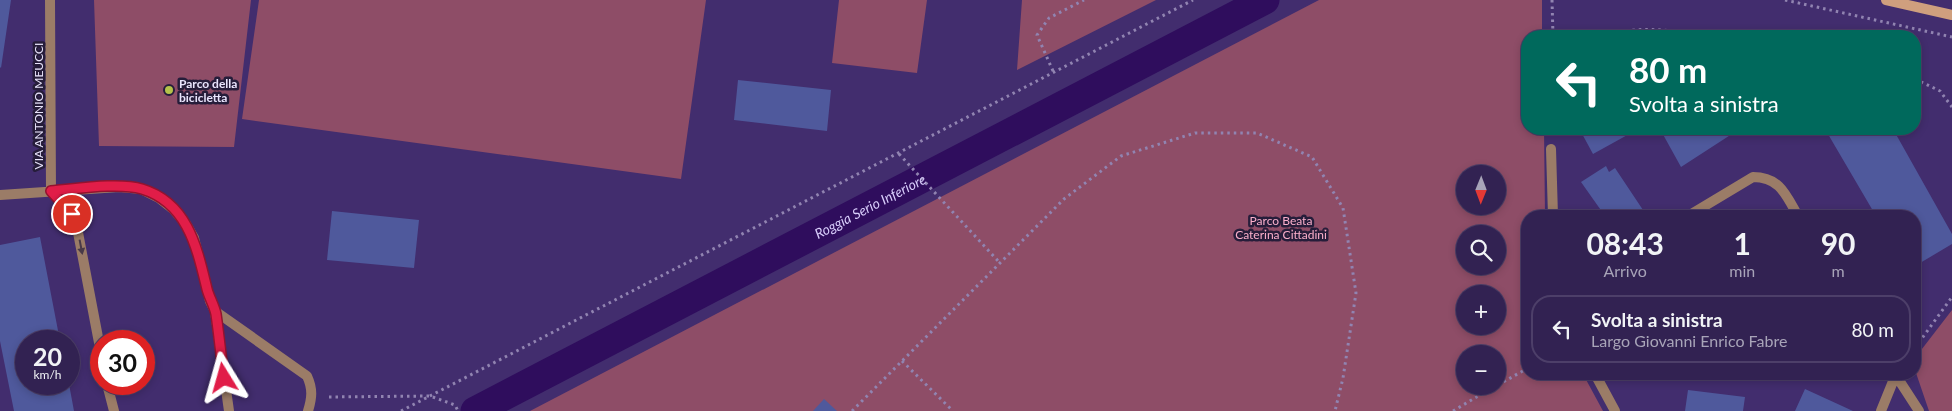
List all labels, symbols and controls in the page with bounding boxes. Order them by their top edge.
street label: VIA ANTONIO MEUCCI [31,43,46,169]
text: 80 m [1629,48,1707,90]
icon: left [1546,50,1611,115]
place label: Parco della bicicletta [179,76,237,105]
marker: Parco della bicicletta [163,84,175,96]
text: Svolta a sinistra [1629,90,1779,117]
north arrow [1456,165,1506,215]
map controls [1456,165,1506,395]
water label: Roggia Serio Inferiore [811,170,929,242]
pin [51,193,93,235]
icon: arrive [58,200,86,228]
park label: Parco Beata Caterina Cittadini [1235,213,1327,242]
button: search [1456,225,1506,275]
text: 08:43 [1586,225,1664,261]
text: 1 [1734,225,1751,261]
text: 90 [1821,225,1855,261]
one-way arrow [77,240,85,256]
text: Arrivo [1603,261,1647,280]
text: min [1729,261,1755,280]
text: m [1831,261,1845,280]
button: + [1456,285,1506,335]
text: Svolta a sinistra [1591,308,1723,331]
icon: left [1548,315,1576,343]
text: 80 m [1851,318,1894,341]
speed limit sign: 30 [90,330,155,395]
text: Largo Giovanni Enrico Fabre [1591,331,1787,350]
text: 20 [33,341,62,371]
button: − [1456,345,1506,395]
position arrow [197,351,249,403]
text: km/h [33,367,62,382]

